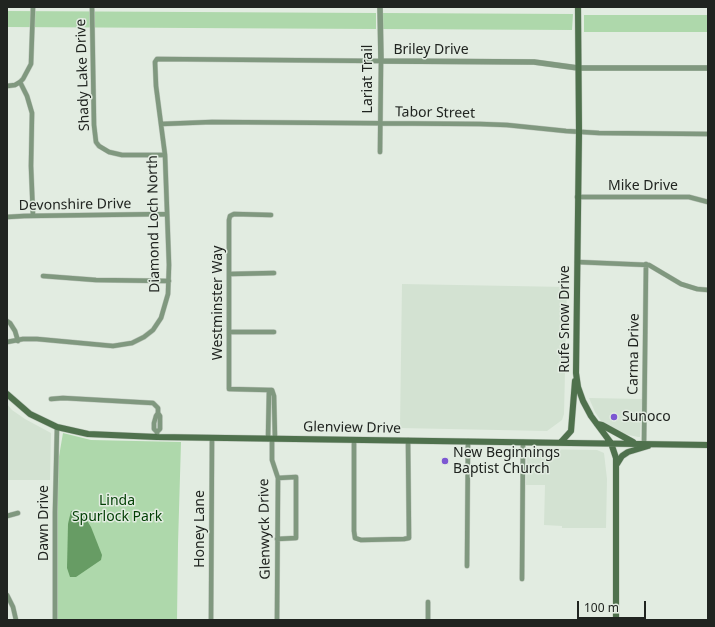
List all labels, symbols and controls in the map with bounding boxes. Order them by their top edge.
street label: Shady Lake Drive [73,19,93,131]
street label: Briley Drive [393,42,469,58]
street label: Lariat Trail [360,45,376,113]
street label: Tabor Street [395,104,475,122]
street label: Diamond Loch North [144,155,164,293]
street label: Mike Drive [608,178,678,194]
street label: Devonshire Drive [19,196,131,214]
street label: Westminster Way [210,246,226,360]
street label: Rufe Snow Drive [557,265,573,373]
street label: Carma Drive [625,313,643,395]
place label: Sunoco [622,409,671,425]
marker: Sunoco [609,412,619,422]
street label: Glenview Drive [303,419,401,437]
place label: New Beginnings Baptist Church [453,445,560,478]
marker: New Beginnings Baptist Church [440,456,450,466]
street label: Glenwyck Drive [256,478,274,580]
street label: Dawn Drive [36,485,52,561]
street label: Honey Lane [192,490,208,568]
park label: Linda Spurlock Park [72,493,162,526]
scale bar [579,593,648,619]
text: 100 m [584,599,619,616]

